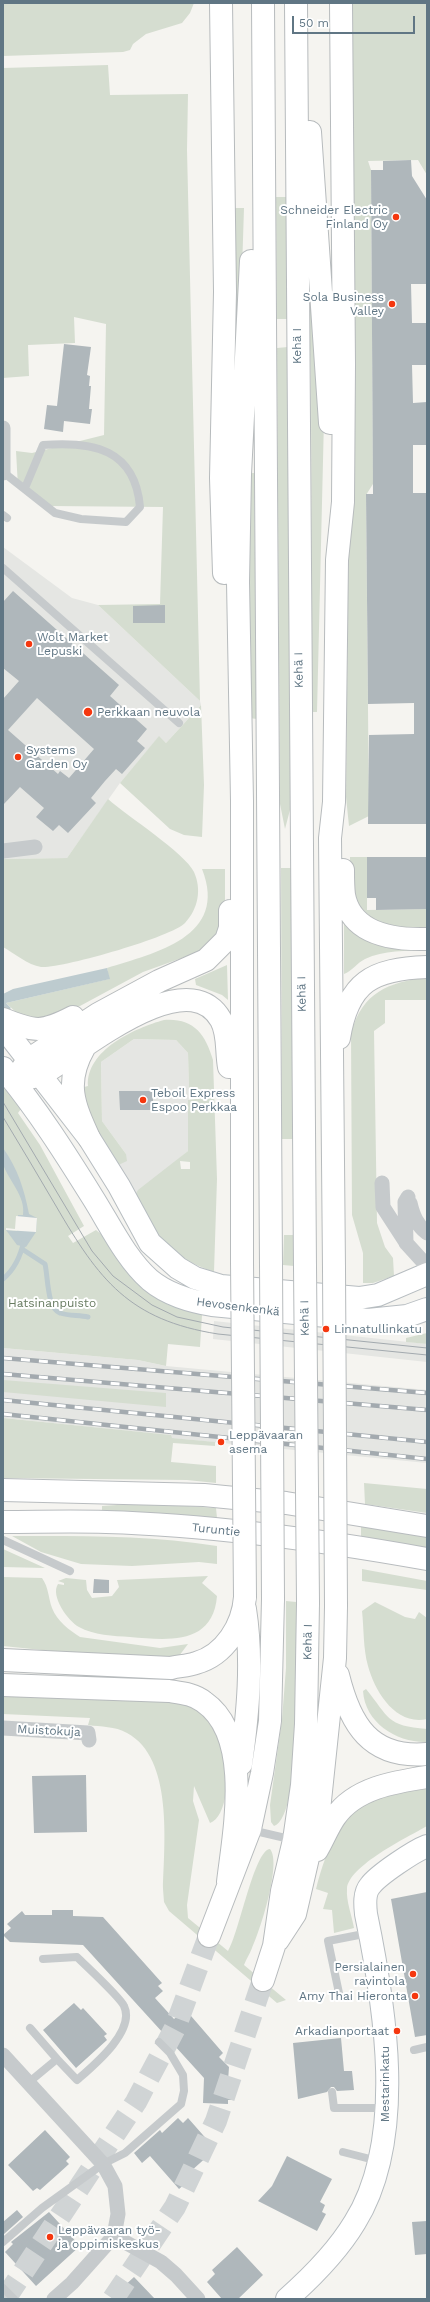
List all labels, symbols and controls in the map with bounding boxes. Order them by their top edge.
scale bar [294,8,417,34]
text: 50 m [299,16,329,30]
place label: Schneider Electric Finland Oy [280,203,388,231]
marker: Schneider Electric Finland Oy [391,212,401,222]
place label: Sola Business Valley [303,290,384,318]
marker: Sola Business Valley [387,299,397,309]
street label: Kehä I [290,328,304,364]
place label: Wolt Market Lepuski [37,630,108,658]
marker: Wolt Market Lepuski [24,639,34,649]
street label: Kehä I [291,652,307,688]
place label: Perkkaan neuvola [97,705,200,719]
marker: Perkkaan neuvola [82,706,94,718]
place label: Systems Garden Oy [26,743,87,771]
marker: Systems Garden Oy [13,752,23,762]
street label: Kehä I [294,976,310,1012]
place label: Teboil Express Espoo Perkkaa [151,1086,237,1114]
marker: Teboil Express Espoo Perkkaa [138,1095,148,1105]
street label: Hevosenkenkä [195,1295,281,1319]
park label: Hatsinanpuisto [8,1296,96,1310]
street label: Kehä I [297,1300,313,1336]
place label: Linnatullinkatu [334,1322,422,1336]
marker: Linnatullinkatu [321,1324,331,1334]
place label: Leppävaaran asema [229,1428,303,1456]
marker: Leppävaaran asema [216,1437,226,1447]
street label: Turuntie [191,1520,241,1540]
street label: Kehä I [300,1624,316,1660]
street label: Muistokuja [17,1722,81,1740]
place label: Persialainen ravintola [334,1960,405,1988]
marker: Persialainen ravintola [408,1969,418,1979]
place label: Amy Thai Hieronta [299,1989,407,2003]
marker: Amy Thai Hieronta [410,1991,420,2001]
place label: Arkadianportaat [295,2024,389,2038]
marker: Arkadianportaat [392,2026,402,2036]
street label: Mestarinkatu [378,2046,392,2122]
place label: Leppävaaran työ- ja oppimiskeskus [58,2223,161,2251]
marker: Leppävaaran työ- ja oppimiskeskus [45,2232,55,2242]

